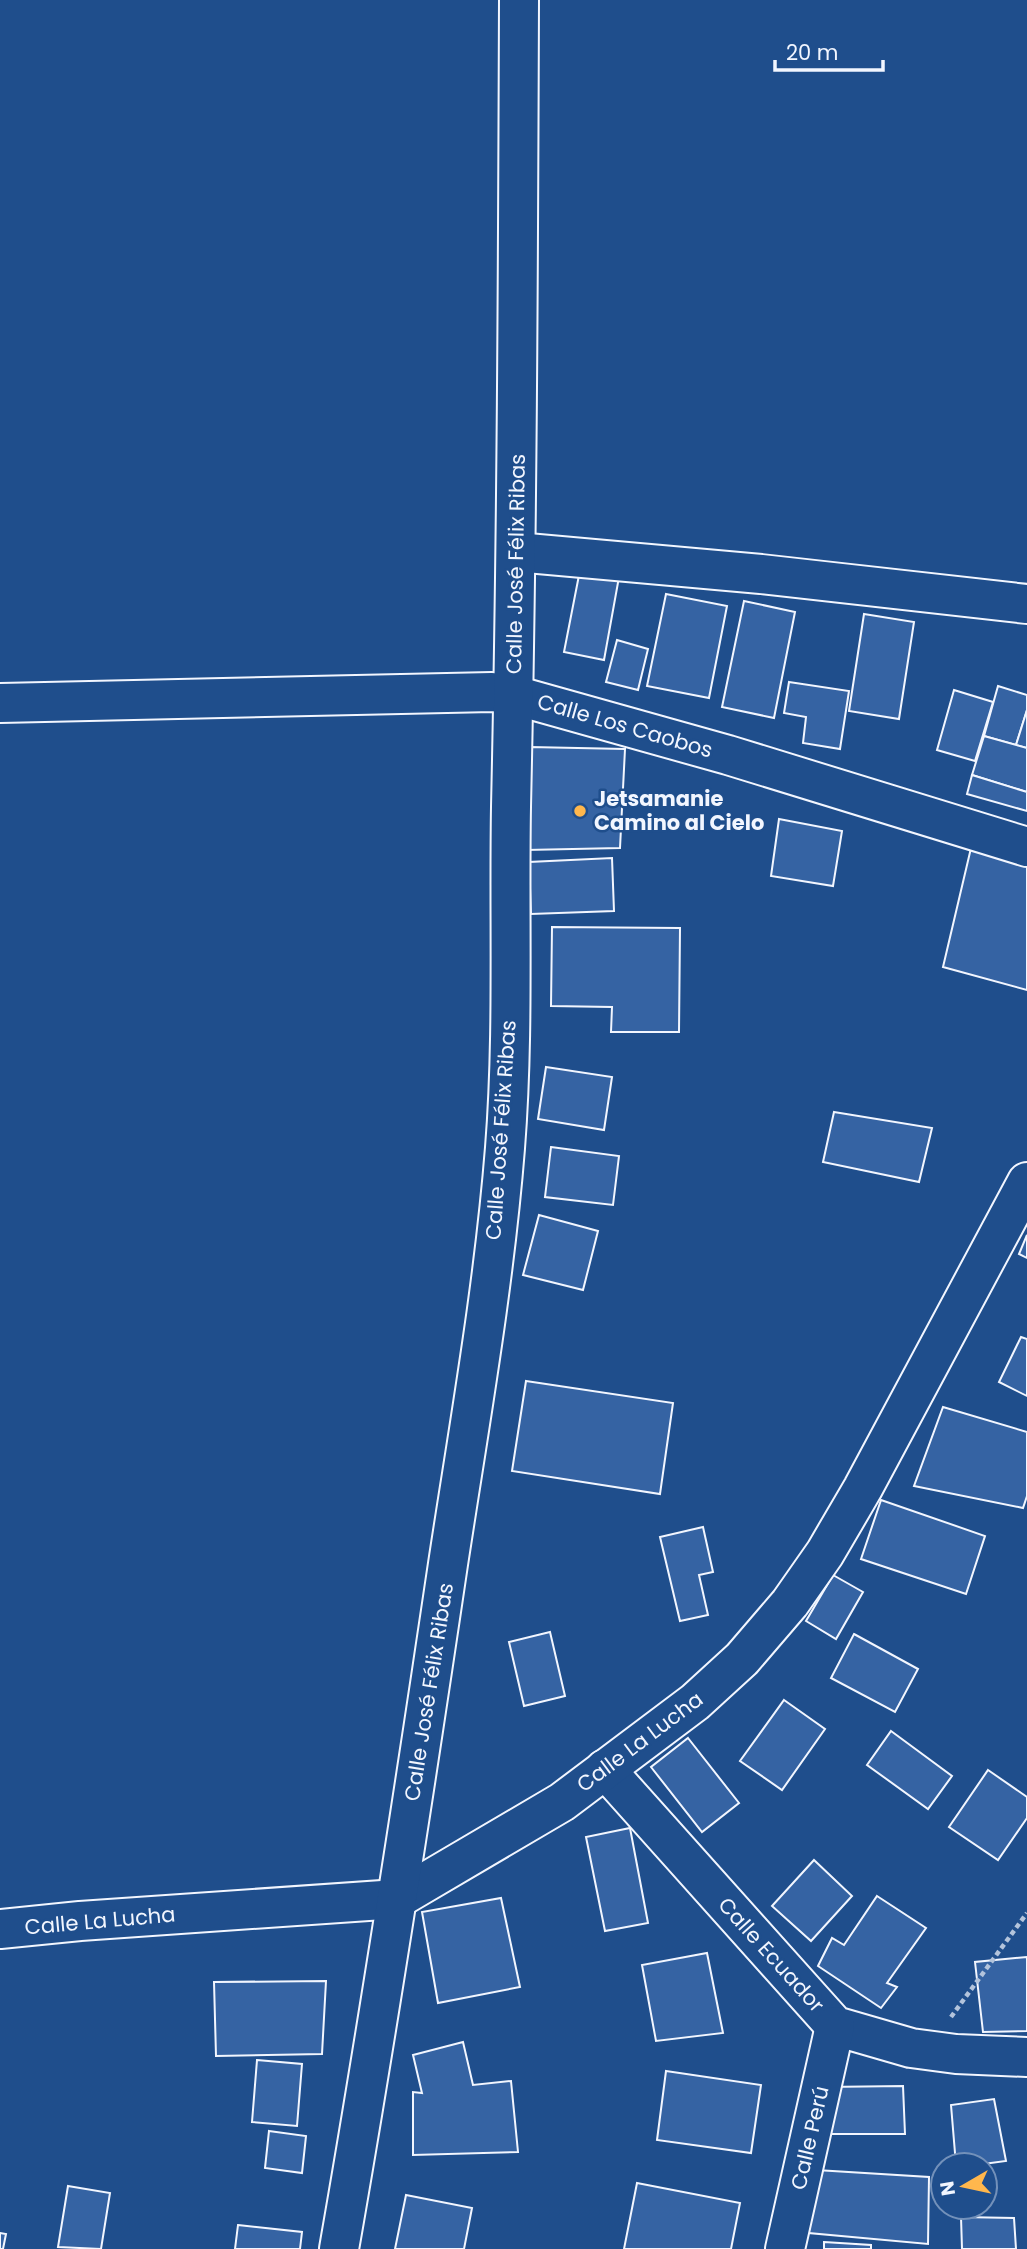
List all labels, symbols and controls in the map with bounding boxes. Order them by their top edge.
scale bar [775,28,884,72]
text: 20 m [786,38,839,67]
street label: Calle José Félix Ribas [499,454,532,674]
street label: Calle Los Caobos [534,687,716,764]
place label: Jetsamanie Camino al Cielo [594,784,764,837]
marker: Jetsamanie Camino al Cielo [572,803,588,819]
street label: Calle José Félix Ribas [478,1019,523,1241]
street label: Calle José Félix Ribas [397,1581,460,1803]
street label: Calle La Lucha [571,1685,709,1799]
street label: Calle Ecuador [712,1891,831,2019]
street label: Calle La Lucha [23,1899,177,1942]
street label: Calle Perú [783,2083,836,2193]
north arrow [929,2151,999,2221]
text: N [933,2179,962,2198]

